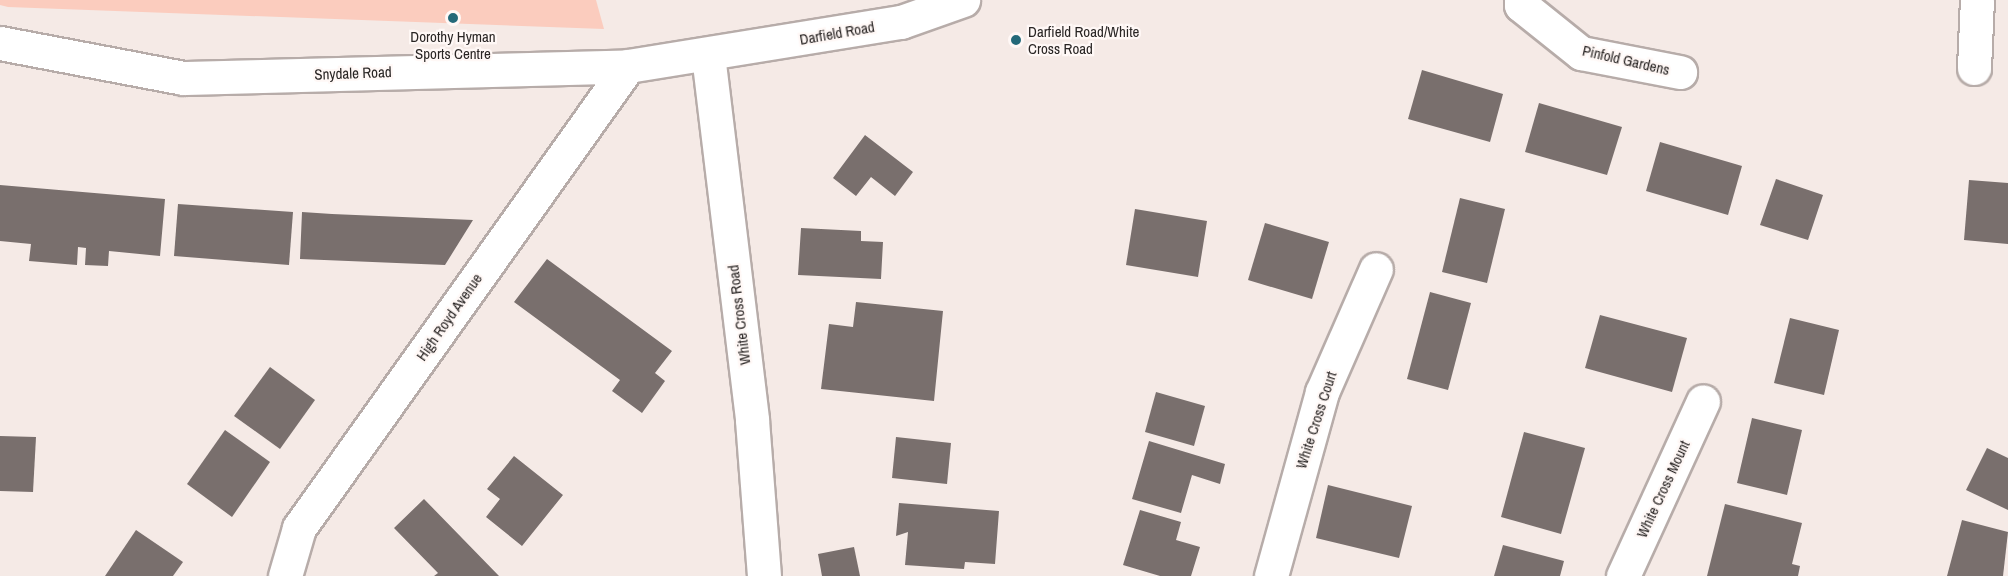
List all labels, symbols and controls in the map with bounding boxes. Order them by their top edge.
marker: Dorothy Hyman Sports Centre [446,11,460,25]
street label: Darfield Road [798,18,876,48]
place label: Darfield Road/White Cross Road [1028,22,1139,57]
place label: Dorothy Hyman Sports Centre [410,27,496,62]
marker: Darfield Road/White Cross Road [1009,33,1023,47]
street label: Pinfold Gardens [1581,41,1671,79]
street label: Snydale Road [314,63,392,83]
street label: White Cross Road [724,264,754,366]
street label: High Royd Avenue [412,270,486,364]
street label: White Cross Court [1292,369,1340,471]
street label: White Cross Mount [1633,437,1693,541]

